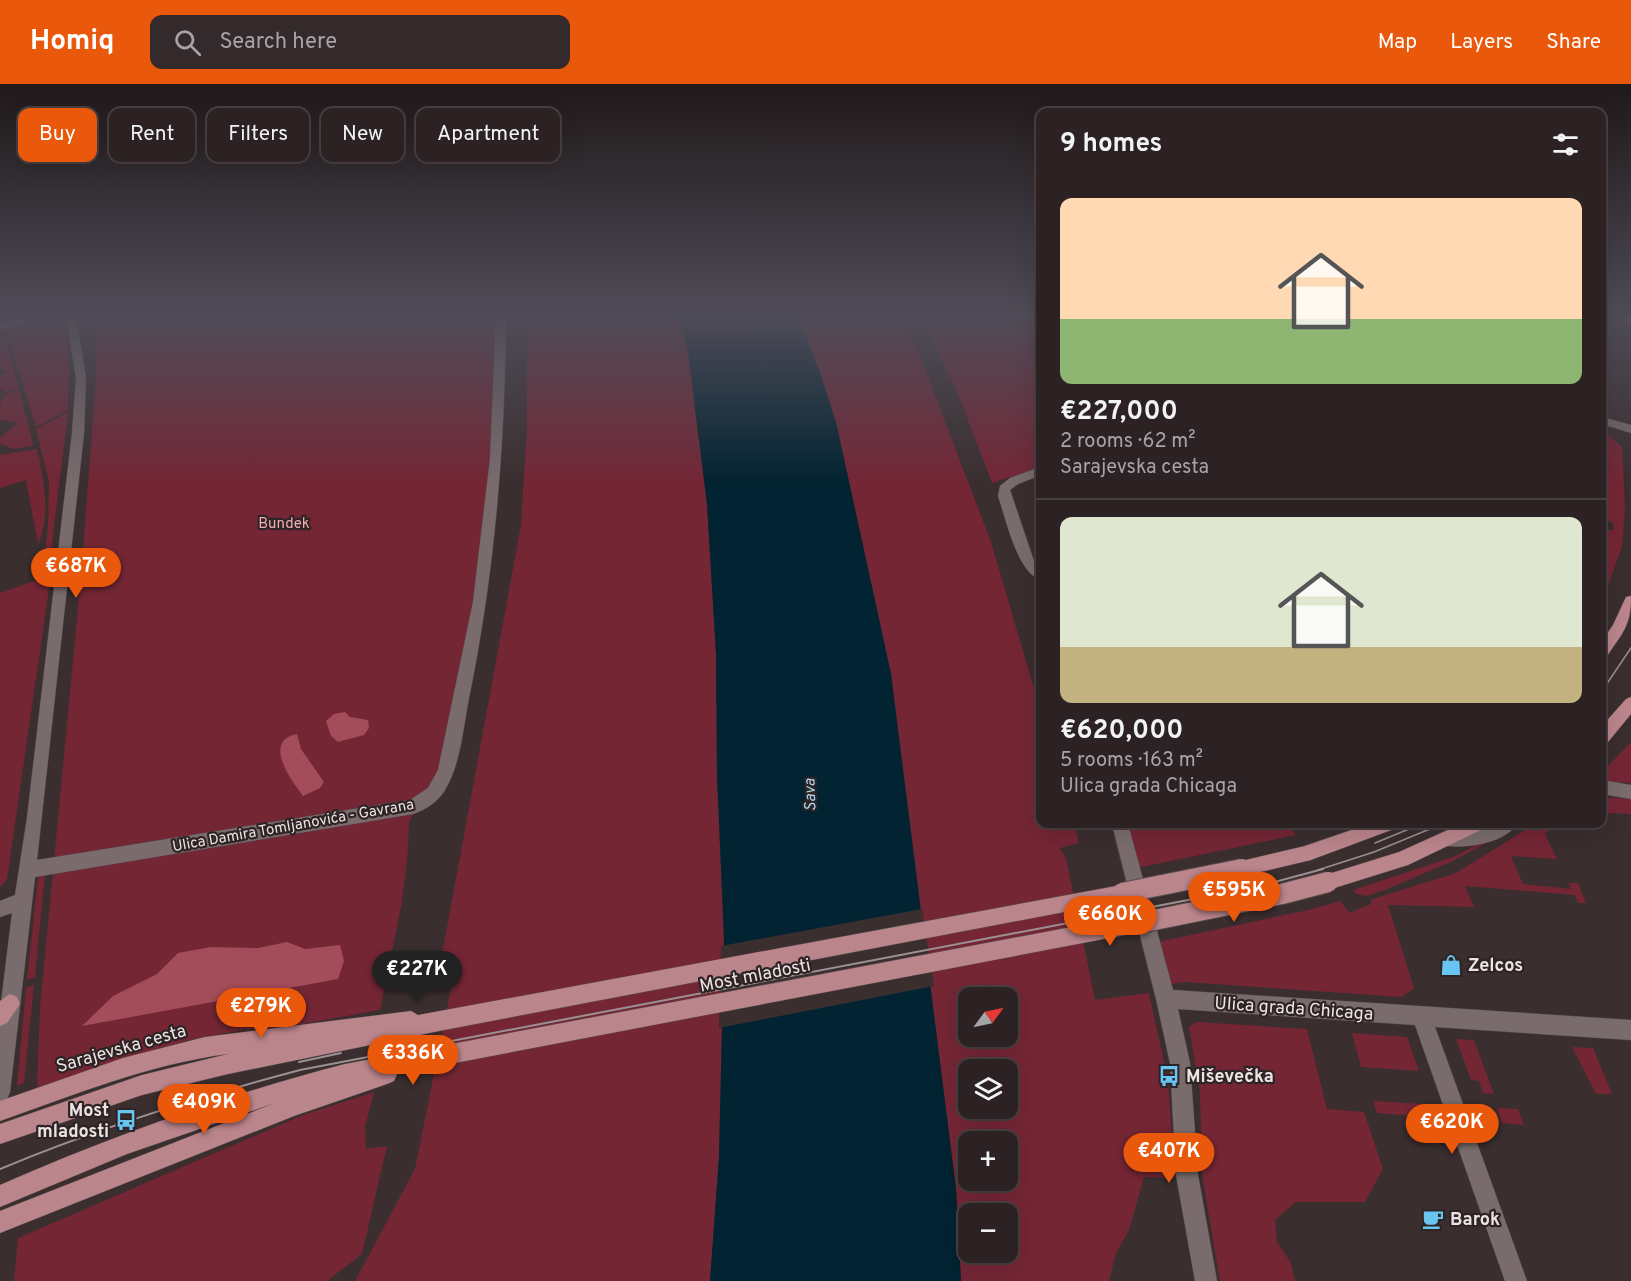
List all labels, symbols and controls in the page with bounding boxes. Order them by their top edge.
search box [150,15,570,69]
text: Homiq [30,24,114,60]
icon: search [171,26,204,59]
text: Search here [219,29,337,56]
text: Map [1378,29,1417,56]
text: Layers [1450,29,1513,56]
text: Share [1546,29,1601,56]
chip: Buy [18,108,97,162]
chip: Rent [109,108,195,162]
chip: Filters [207,108,309,162]
chip: New [321,108,404,162]
chip: Apartment [416,108,560,162]
text: 9 homes [1060,128,1162,161]
icon: filters [1549,128,1582,161]
icon: home [1267,237,1375,345]
text: €227,000 [1060,396,1178,429]
text: 2 rooms · 62 m² [1060,429,1196,455]
text: Sarajevska cesta [1060,455,1209,481]
park label: Bundek [258,515,310,534]
pin: €687K [34,548,118,599]
text: €687K [45,554,107,580]
icon: home [1267,556,1375,664]
text: €620,000 [1060,715,1183,748]
text: 5 rooms · 163 m² [1060,748,1203,774]
text: Ulica grada Chicaga [1060,774,1237,800]
water label: Sava [800,777,822,812]
street label: Ulica Damira Tomljanovića - Gavrana [171,796,416,857]
pin: €595K [1192,872,1276,923]
text: €595K [1202,878,1266,904]
pin: €660K [1068,896,1152,947]
text: €660K [1078,902,1142,928]
pin: €227K [375,951,459,1002]
shop icon: Zelcos [1439,953,1463,977]
street label: Most mladosti [698,954,813,999]
place label: Zelcos [1468,955,1523,978]
text: €227K [386,957,448,983]
north arrow [958,987,1018,1047]
map controls [958,987,1018,1263]
pin: €279K [219,988,303,1039]
street label: Ulica grada Chicaga [1214,992,1374,1027]
text: €279K [230,994,292,1020]
street label: Sarajevska cesta [54,1020,189,1079]
pin: €336K [371,1035,455,1086]
text: €336K [381,1041,445,1067]
button: layers [958,1059,1018,1119]
bus stop icon: Miševečka [1157,1064,1181,1088]
place label: Miševečka [1186,1066,1274,1089]
pin: €409K [162,1084,246,1135]
text: €409K [171,1090,237,1116]
place label: Most mladosti [37,1100,109,1144]
pin: €620K [1410,1104,1494,1155]
bus stop icon: Most mladosti [114,1108,138,1132]
text: €620K [1420,1110,1484,1136]
button: + [958,1131,1018,1191]
pin: €407K [1127,1133,1211,1184]
text: €407K [1137,1139,1201,1165]
button: − [958,1203,1018,1263]
cafe icon: Barok [1421,1207,1445,1231]
place label: Barok [1450,1209,1500,1232]

